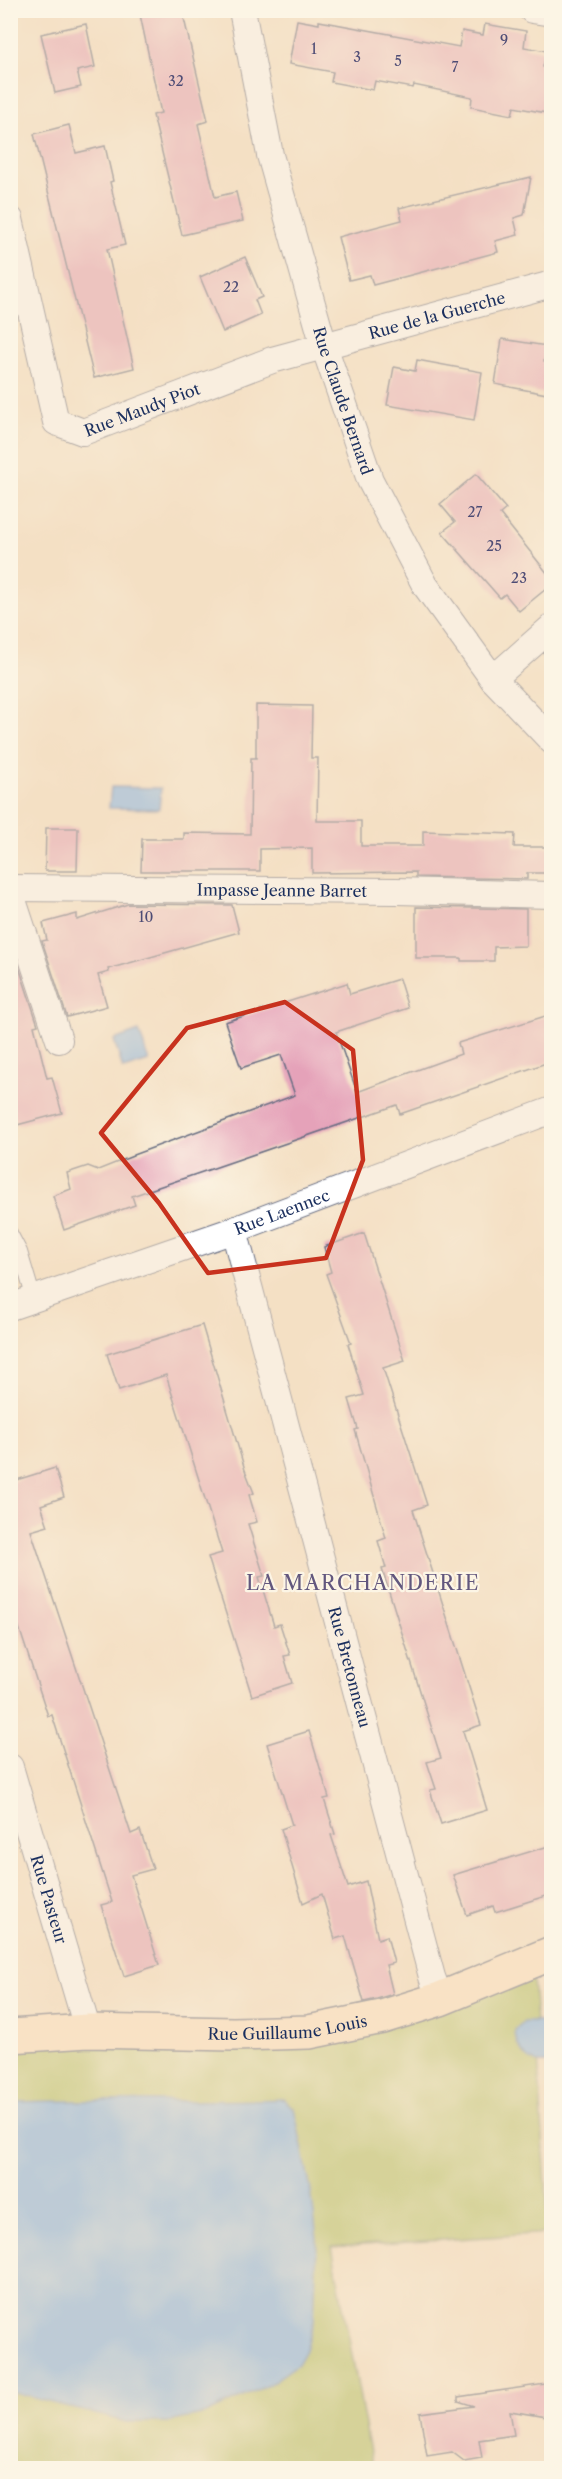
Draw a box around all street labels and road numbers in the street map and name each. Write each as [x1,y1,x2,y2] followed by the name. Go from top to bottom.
[366,287,507,343] street label: Rue de la Guerche
[309,324,377,477] street label: Rue Claude Bernard
[81,378,203,441] street label: Rue Maudy Piot
[197,879,367,901] street label: Impasse Jeanne Barret
[231,1185,332,1239] street label: Rue Laennec
[324,1604,375,1730] street label: Rue Bretonneau
[27,1853,72,1946] street label: Rue Pasteur
[207,2010,369,2044] street label: Rue Guillaume Louis

